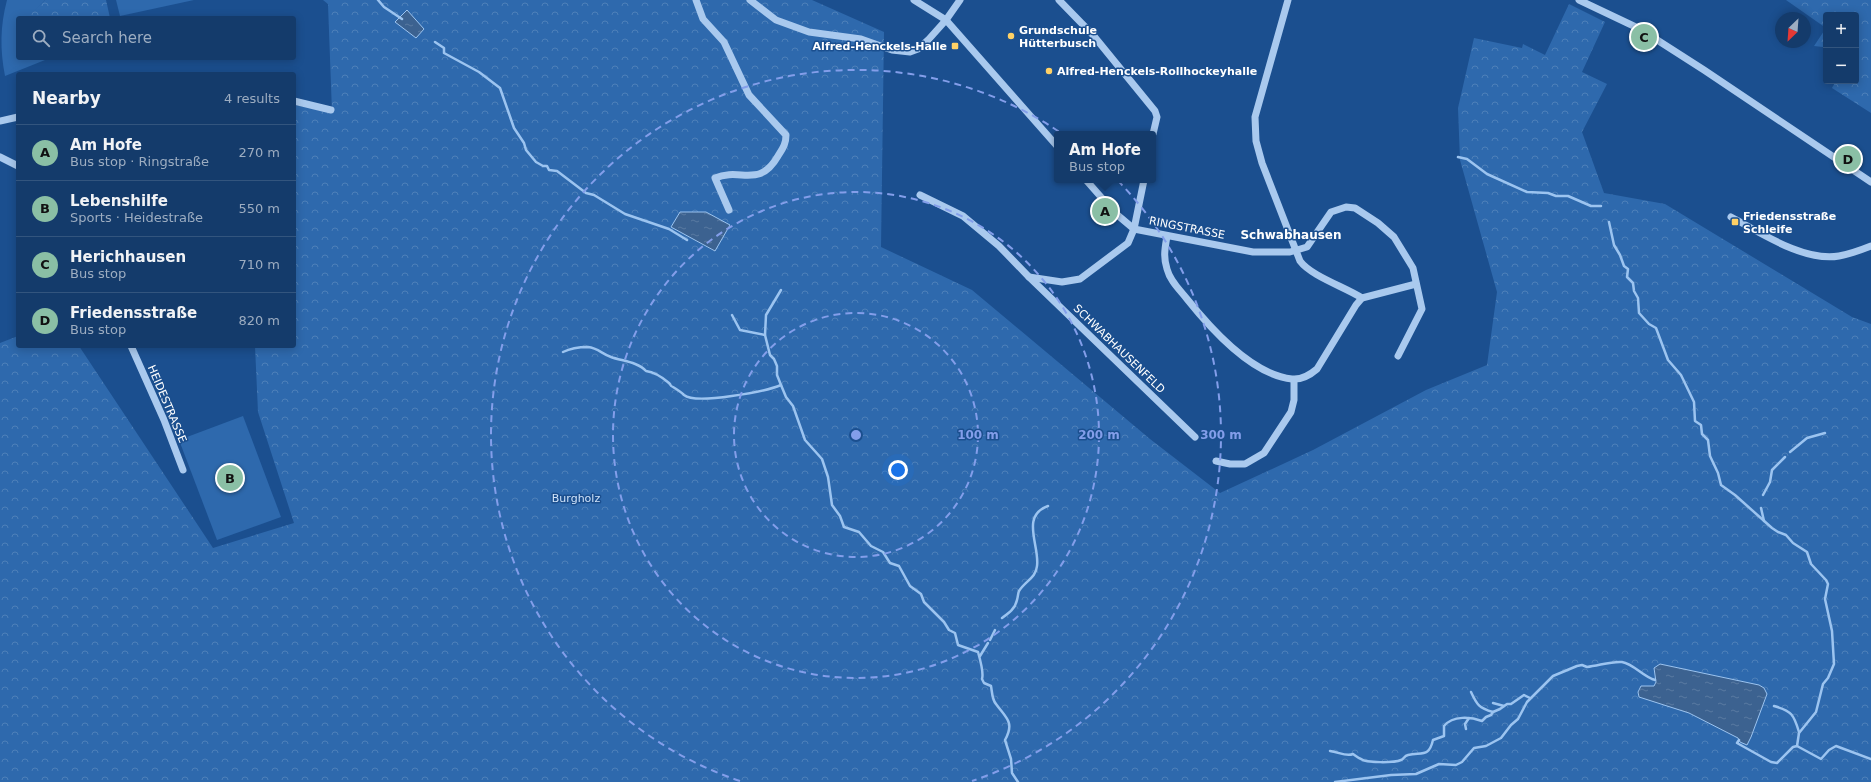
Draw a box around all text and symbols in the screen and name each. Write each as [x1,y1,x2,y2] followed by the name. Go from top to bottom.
[1775,12,1811,48] north arrow
[1823,12,1859,84] map controls
[1823,12,1859,48] button: +
[16,16,296,60] search box
[1631,22,1657,52] pin: C
[1019,24,1097,50] place label: Grundschule Hütterbusch
[30,27,52,49] icon: search
[62,29,152,47] text: Search here
[1006,31,1016,41] marker: Grundschule Hütterbusch
[813,40,947,53] place label: Alfred-Henckels-Halle
[950,41,960,51] marker: Alfred-Henckels-Halle
[1823,48,1859,84] button: −
[1057,65,1257,78] place label: Alfred-Henckels-Rollhockeyhalle
[1044,66,1054,76] marker: Alfred-Henckels-Rollhockeyhalle
[32,88,101,108] text: Nearby
[224,91,280,106] text: 4 results
[1054,131,1156,183] popup
[70,136,142,154] text: Am Hofe
[1069,141,1141,159] text: Am Hofe
[1835,144,1861,174] pin: D
[40,145,50,160] text: A
[238,145,280,160] text: 270 m
[70,154,209,169] text: Bus stop · Ringstraße
[1069,159,1125,174] text: Bus stop
[70,192,168,210] text: Lebenshilfe
[1092,196,1118,226] pin: A
[40,201,50,216] text: B
[238,201,280,216] text: 550 m
[70,210,203,225] text: Sports · Heidestraße
[1743,210,1836,236] place label: Friedensstraße Schleife
[1148,214,1226,242] street label: RINGSTRASSE
[1730,217,1740,227] marker: Friedensstraße Schleife
[1240,228,1342,242] district label: Schwabhausen
[70,248,186,266] text: Herichhausen
[40,257,50,272] text: C
[238,257,280,272] text: 710 m
[70,266,126,281] text: Bus stop
[1071,302,1167,396] street label: SCHWABHAUSENFELD
[70,304,197,322] text: Friedensstraße
[40,313,50,328] text: D
[238,313,280,328] text: 820 m
[70,322,126,337] text: Bus stop
[145,363,189,445] street label: HEIDESTRASSE
[849,428,863,442] centre of rings
[957,428,999,442] text: 100 m
[1078,428,1120,442] text: 200 m
[1200,428,1242,442] text: 300 m
[888,460,908,480] your location
[217,463,243,493] pin: B
[552,492,600,505] park label: Burgholz

